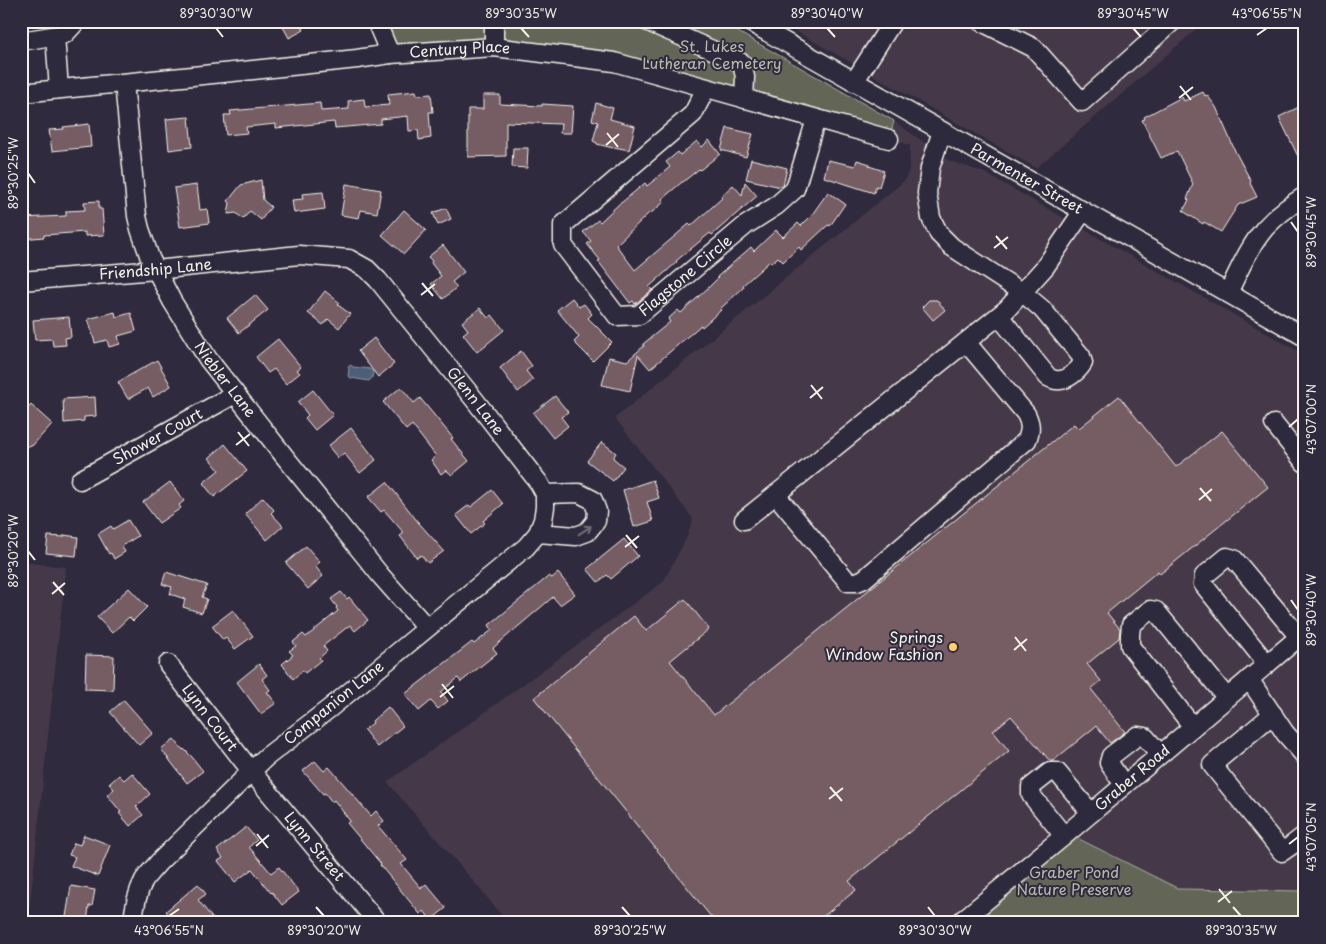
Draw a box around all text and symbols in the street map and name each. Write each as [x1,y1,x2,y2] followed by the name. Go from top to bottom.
[180,4,253,22] text: 89°30'30"W
[485,4,558,22] text: 89°30'35"W
[791,4,864,22] text: 89°30'40"W
[1097,4,1169,22] text: 89°30'45"W
[1232,4,1302,22] text: 43°06'55"N
[408,34,512,63] street label: Century Place
[642,34,782,74] park label: St. Lukes Lutheran Cemetery
[4,136,22,209] text: 89°30'25"W
[966,136,1088,219] street label: Parmenter Street
[1302,196,1320,268] text: 89°30'45"W
[633,228,736,321] street label: Flagstone Circle
[98,251,213,285] street label: Friendship Lane
[190,336,263,422] street label: Niebler Lane
[442,361,511,440] street label: Glenn Lane
[1302,384,1320,454] text: 43°07'00"N
[108,401,206,470] street label: Shower Court
[4,514,22,588] text: 89°30'20"W
[578,525,592,536] one-way arrow
[1302,573,1320,646] text: 89°30'40"W
[825,625,943,665] place label: Springs Window Fashion
[947,641,959,653] marker: Springs Window Fashion
[278,654,388,749] street label: Companion Lane
[177,678,245,756] street label: Lynn Court
[1089,738,1174,816] street label: Graber Road
[1302,802,1320,872] text: 43°07'05"N
[280,806,351,885] street label: Lynn Street
[1016,860,1132,900] park label: Graber Pond Nature Preserve
[134,921,204,939] text: 43°06'55"N
[287,921,361,939] text: 89°30'20"W
[594,921,667,939] text: 89°30'25"W
[899,921,972,939] text: 89°30'30"W
[1205,921,1278,939] text: 89°30'35"W

